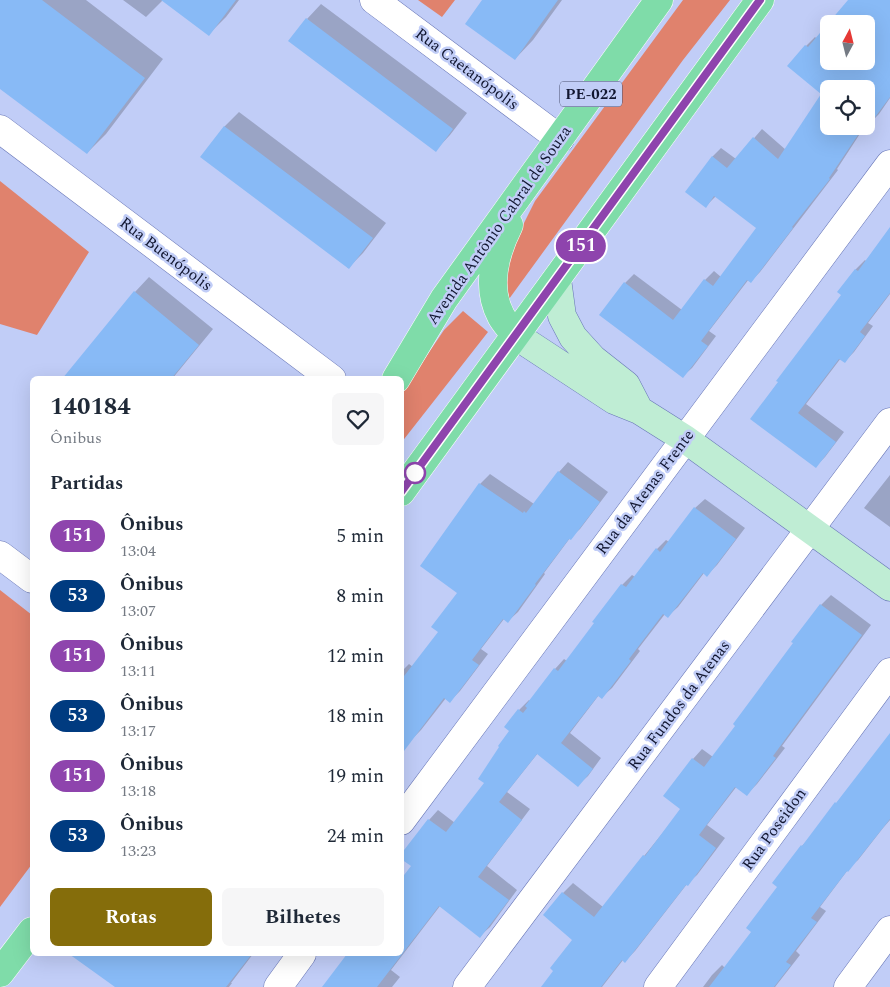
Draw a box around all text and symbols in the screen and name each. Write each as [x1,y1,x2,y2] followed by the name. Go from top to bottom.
[820,15,875,70] north arrow
[820,15,875,135] map controls
[410,22,524,116] street label: Rua Caetanópolis
[820,80,875,135] button: locate
[560,82,622,106] road number: PE-022
[421,120,577,329] street label: Avenida Antônio Cabral de Souza
[114,211,218,297] street label: Rua Buenópolis
[552,230,610,262] line badge: 151
[566,232,596,259] text: 151
[50,389,131,425] text: 140184
[332,393,384,445] button: heart
[590,424,700,560] street label: Rua da Atenas Frente
[50,426,102,450] text: Ônibus
[404,462,426,484] unlabelled marker
[50,469,123,498] text: Partidas
[120,510,184,539] text: Ônibus
[62,522,93,549] text: 151
[336,522,384,551] text: 5 min
[120,539,156,563] text: 13:04
[120,570,184,599] text: Ônibus
[67,582,88,609] text: 53
[336,582,384,611] text: 8 min
[120,599,156,623] text: 13:07
[120,630,184,659] text: Ônibus
[622,635,736,775] street label: Rua Fundos da Atenas
[62,642,93,669] text: 151
[327,642,384,671] text: 12 min
[120,659,156,683] text: 13:11
[120,690,184,719] text: Ônibus
[67,702,88,729] text: 53
[327,702,384,731] text: 18 min
[120,719,156,743] text: 13:17
[120,750,184,779] text: Ônibus
[62,762,93,789] text: 151
[327,762,384,791] text: 19 min
[120,779,156,803] text: 13:18
[736,783,812,875] street label: Rua Poseidon
[120,810,184,839] text: Ônibus
[67,822,88,849] text: 53
[327,822,384,851] text: 24 min
[120,839,156,863] text: 13:23
[50,888,212,946] button: Rotas
[222,888,384,946] button: Bilhetes

